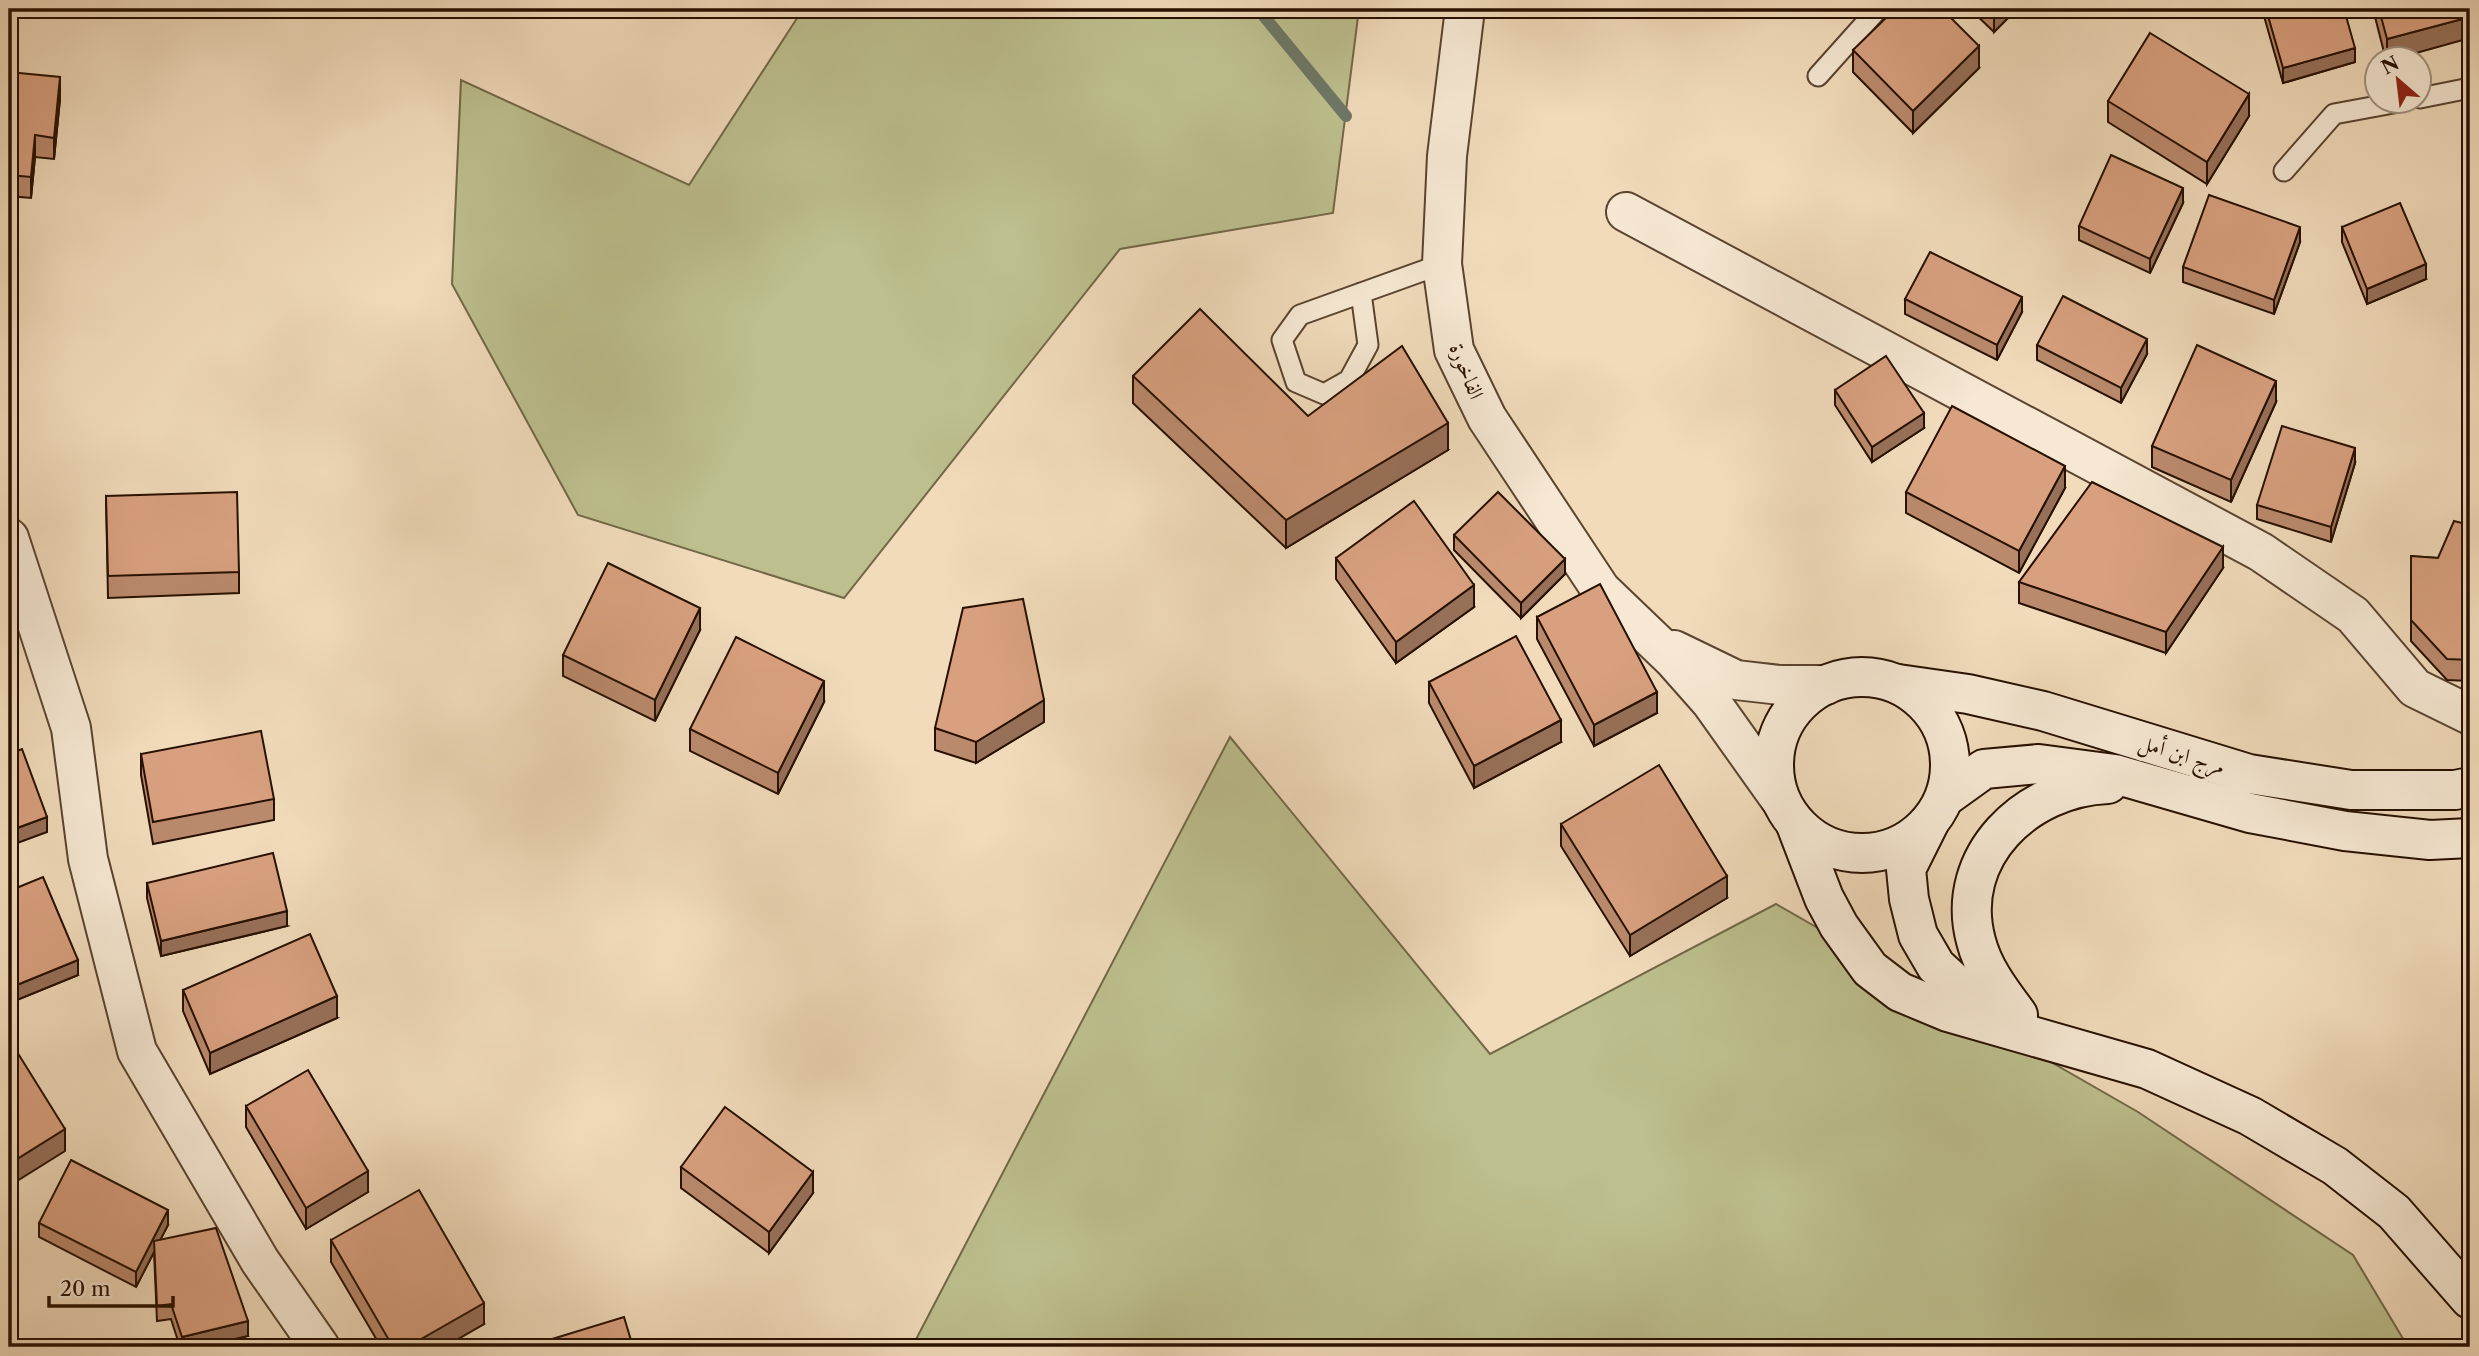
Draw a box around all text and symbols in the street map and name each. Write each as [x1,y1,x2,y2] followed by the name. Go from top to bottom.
[2364,46,2434,116] north arrow
[2378,51,2403,79] text: N
[1444,339,1489,403] street label: الفاخورة
[2134,727,2229,786] street label: مرج ابن أمل
[49,1265,173,1309] scale bar
[60,1276,111,1301] text: 20 m

